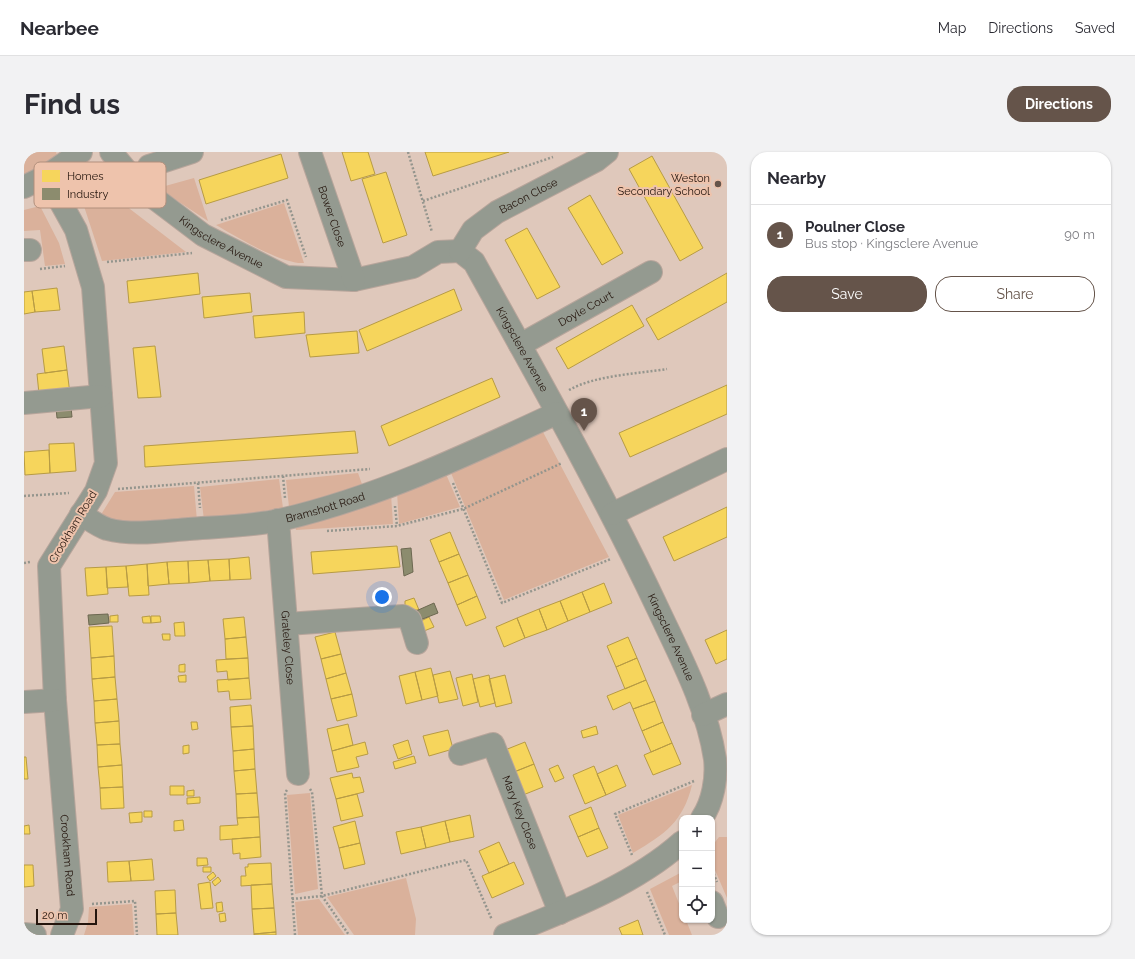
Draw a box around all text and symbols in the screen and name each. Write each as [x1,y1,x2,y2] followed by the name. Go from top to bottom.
[20,17,99,39] text: Nearbee
[938,20,966,36] text: Map
[988,20,1053,36] text: Directions
[1075,20,1115,36] text: Saved
[1007,86,1111,122] button: Directions
[24,88,120,121] text: Find us
[34,162,166,208] legend
[767,168,826,188] text: Nearby
[67,170,103,183] text: Homes
[618,172,710,198] place label: Weston Secondary School
[497,175,560,216] street label: Bacon Close
[713,179,723,189] marker: Weston Secondary School
[316,184,349,249] street label: Bower Close
[67,188,108,201] text: Industry
[177,213,266,271] street label: Kingsclere Avenue
[805,218,905,236] text: Poulner Close
[777,227,783,242] text: 1
[1064,227,1095,242] text: 90 m
[805,236,978,251] text: Bus stop · Kingsclere Avenue
[767,276,927,312] button: Save
[935,276,1095,312] button: Share
[556,288,615,329] street label: Doyle Court
[494,305,551,394] street label: Kingsclere Avenue
[571,398,597,431] pin: 1
[46,488,100,565] street label: Crookham Road
[284,489,367,525] street label: Bramshott Road
[372,587,392,607] your location
[645,591,697,683] street label: Kingsclere Avenue
[279,610,297,686] street label: Grateley Close
[500,774,541,852] street label: Mary Key Close
[58,814,77,897] street label: Crookham Road
[679,815,715,923] map controls
[679,815,715,851] button: +
[679,851,715,887] button: −
[679,887,715,923] button: locate
[36,907,97,926] scale bar
[42,909,67,922] text: 20 m

